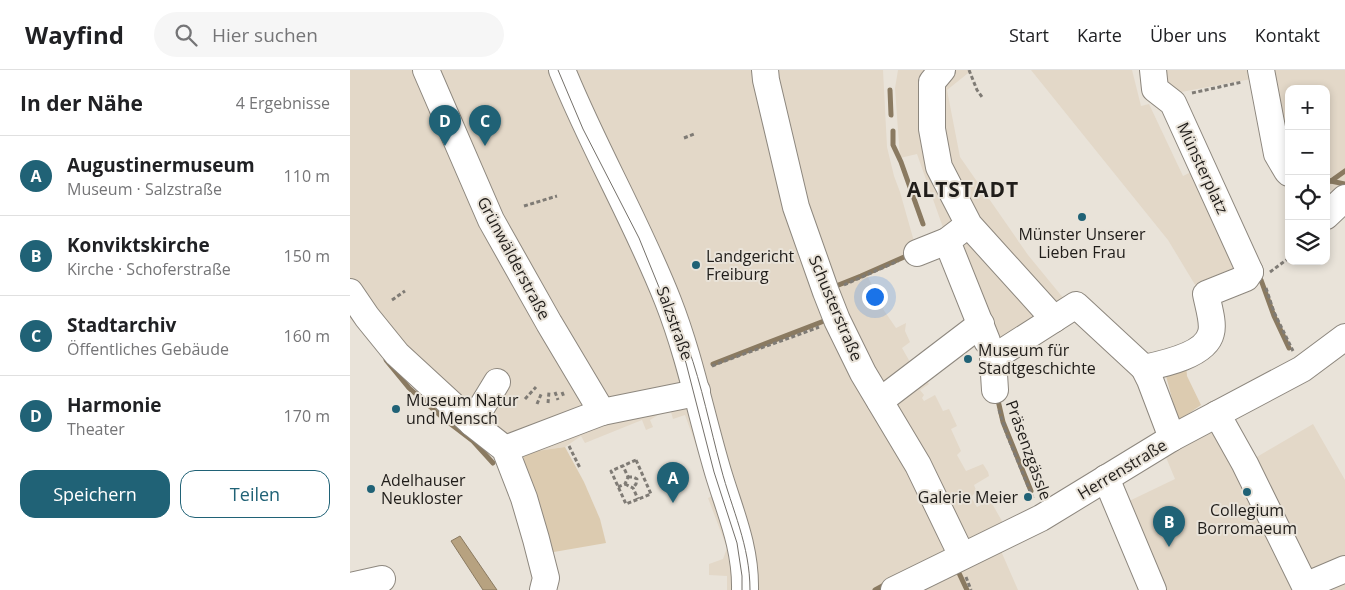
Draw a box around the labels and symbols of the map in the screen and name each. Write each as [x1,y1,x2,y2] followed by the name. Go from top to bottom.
[429,105,461,146] pin: D
[469,105,501,146] pin: C
[1172,119,1234,217] street label: Münsterplatz
[907,175,1019,203] district label: ALTSTADT
[472,193,556,323] street label: Grünwälderstraße
[1076,211,1088,223] marker: Münster Unserer Lieben Frau
[1018,223,1146,263] place label: Münster Unserer Lieben Frau
[706,245,795,285] place label: Landgericht Freiburg
[804,252,868,364] street label: Schusterstraße
[690,259,702,271] marker: Landgericht Freiburg
[652,283,698,363] street label: Salzstraße
[862,284,888,310] your location
[978,339,1096,379] place label: Museum für Stadtgeschichte
[962,353,974,365] marker: Museum für Stadtgeschichte
[406,389,519,429] place label: Museum Natur und Mensch
[1001,397,1057,503] street label: Präsenzgässle
[390,403,402,415] marker: Museum Natur und Mensch
[1073,434,1171,504] street label: Herrenstraße
[657,462,689,503] pin: A
[381,469,466,509] place label: Adelhauser Neukloster
[365,483,377,495] marker: Adelhauser Neukloster
[918,486,1018,508] place label: Galerie Meier
[1241,486,1253,498] marker: Collegium Borromaeum
[1022,491,1034,503] marker: Galerie Meier
[1197,499,1297,539] place label: Collegium Borromaeum
[1153,506,1185,547] pin: B

